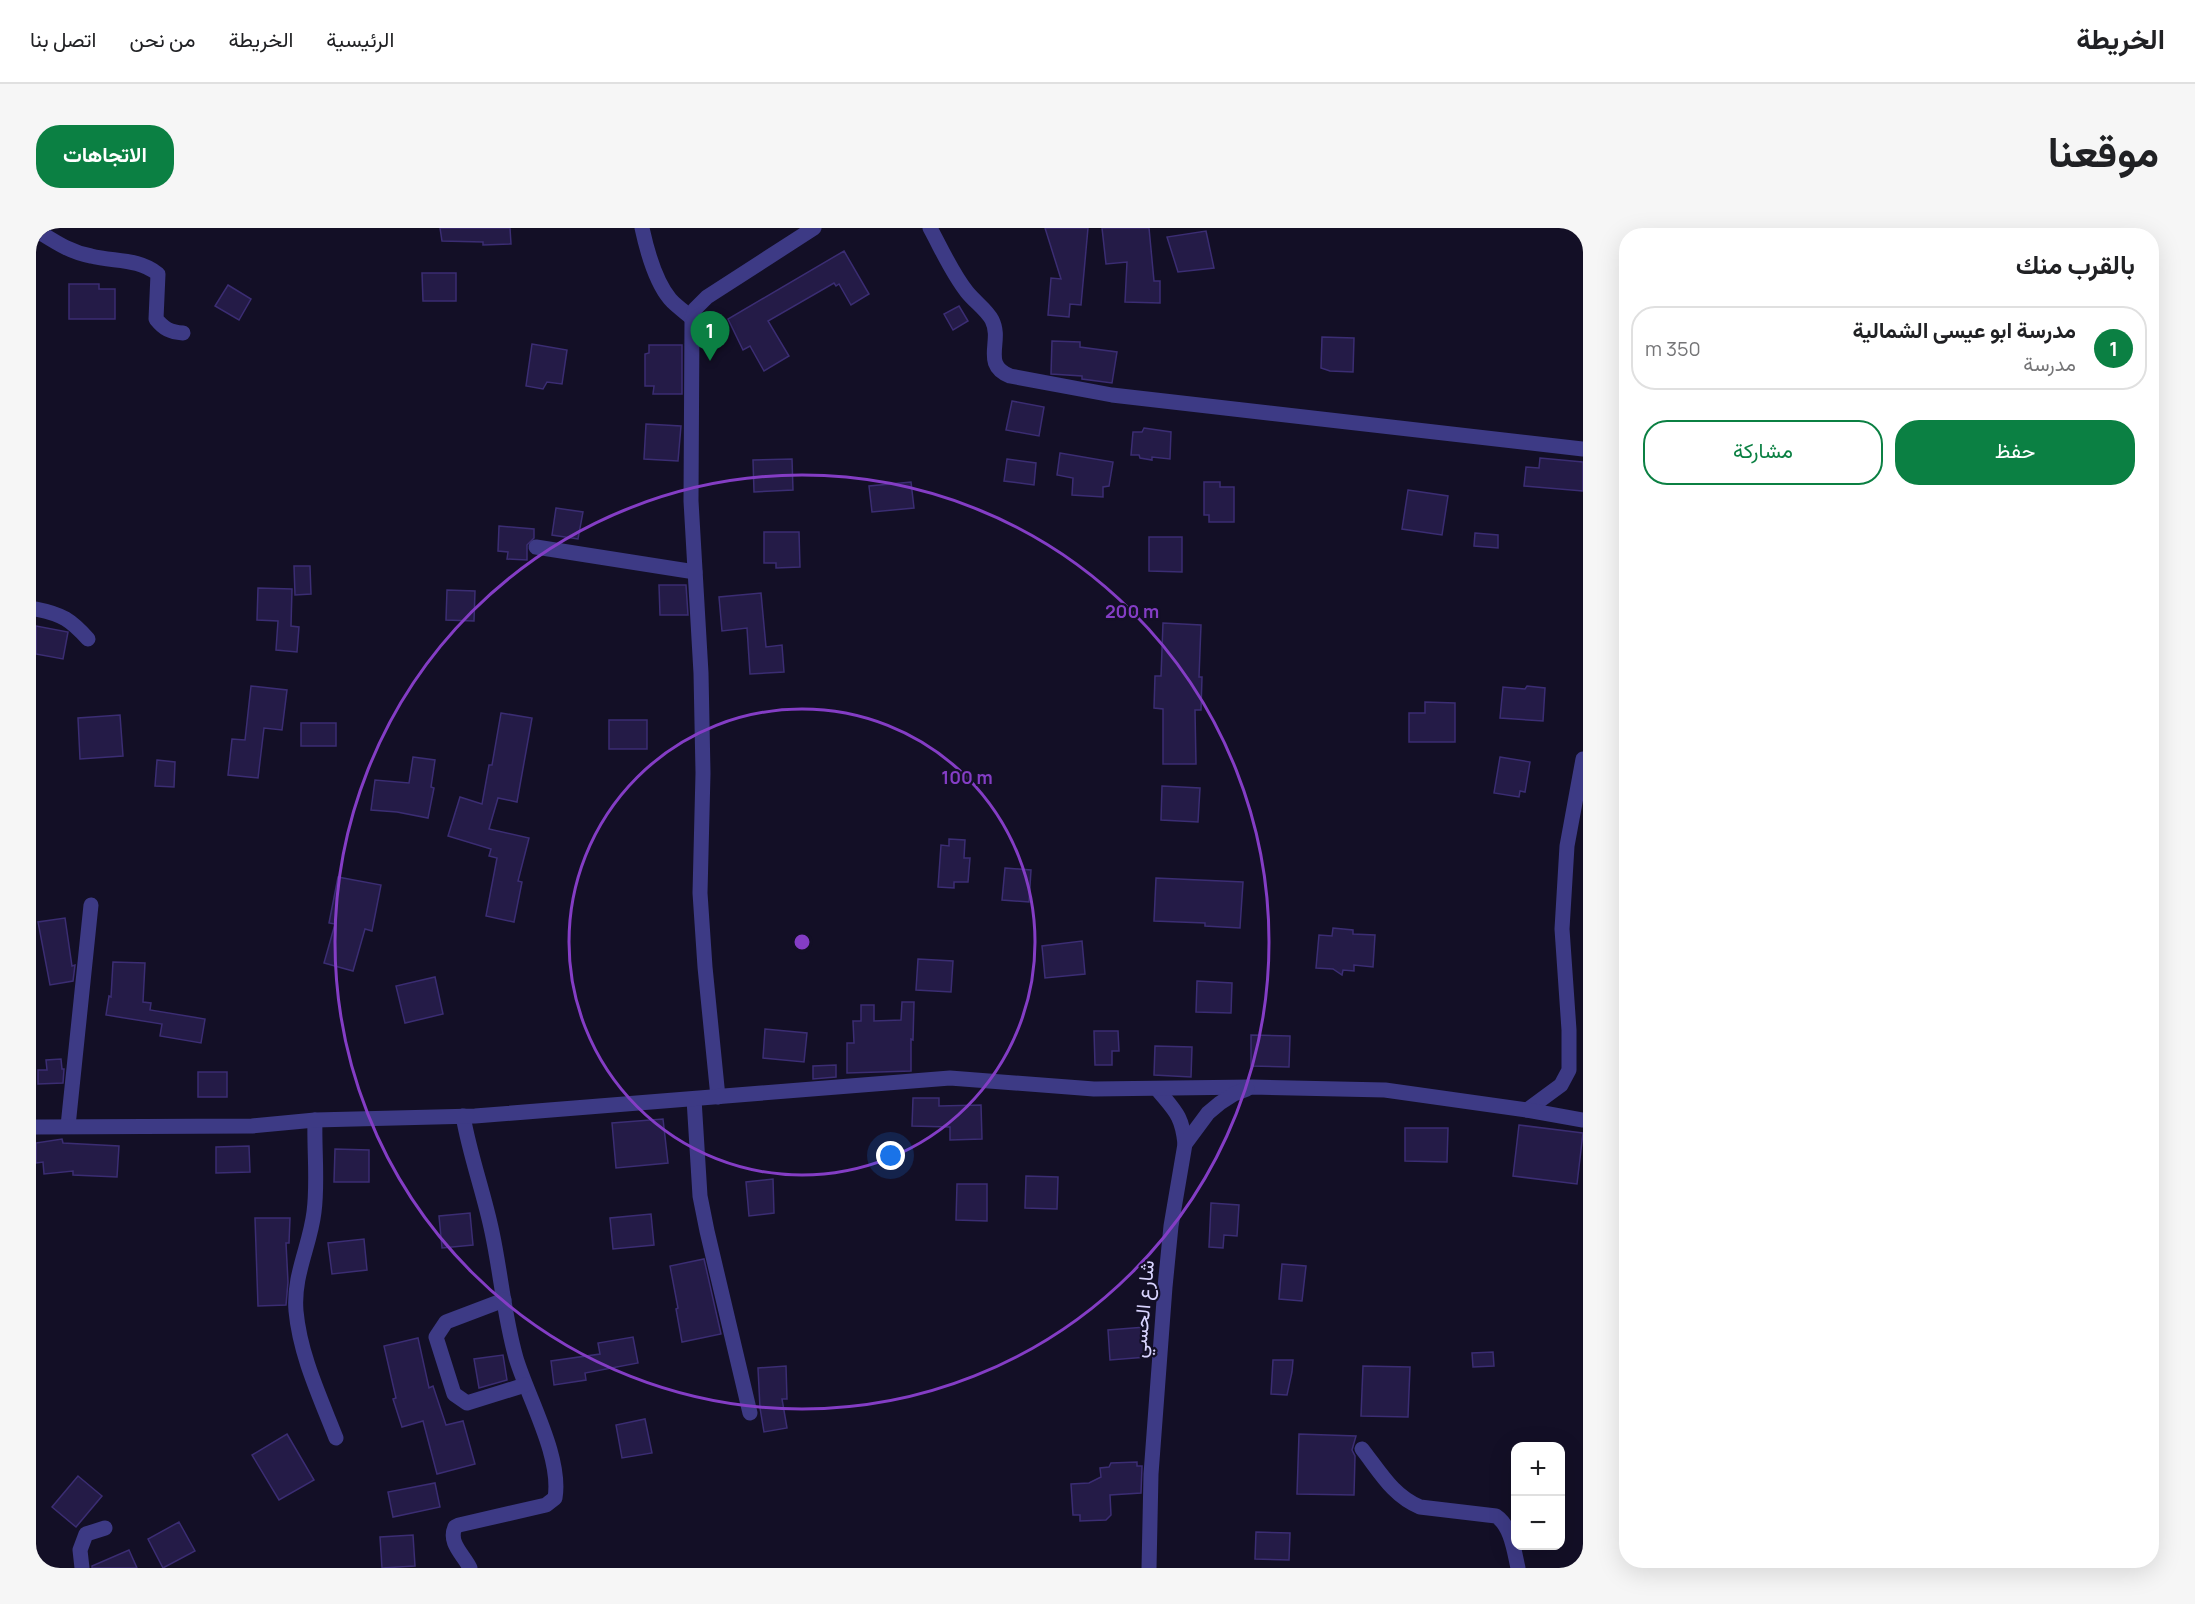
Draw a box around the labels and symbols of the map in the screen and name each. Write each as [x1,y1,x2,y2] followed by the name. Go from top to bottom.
[690,312,730,361] pin: 1
[1105,599,1159,623] text: 200 m
[941,765,993,789] text: 100 m
[792,932,812,952] centre of rings
[876,1141,905,1170] your location
[1125,1259,1164,1359] street label: شارع الحسي

